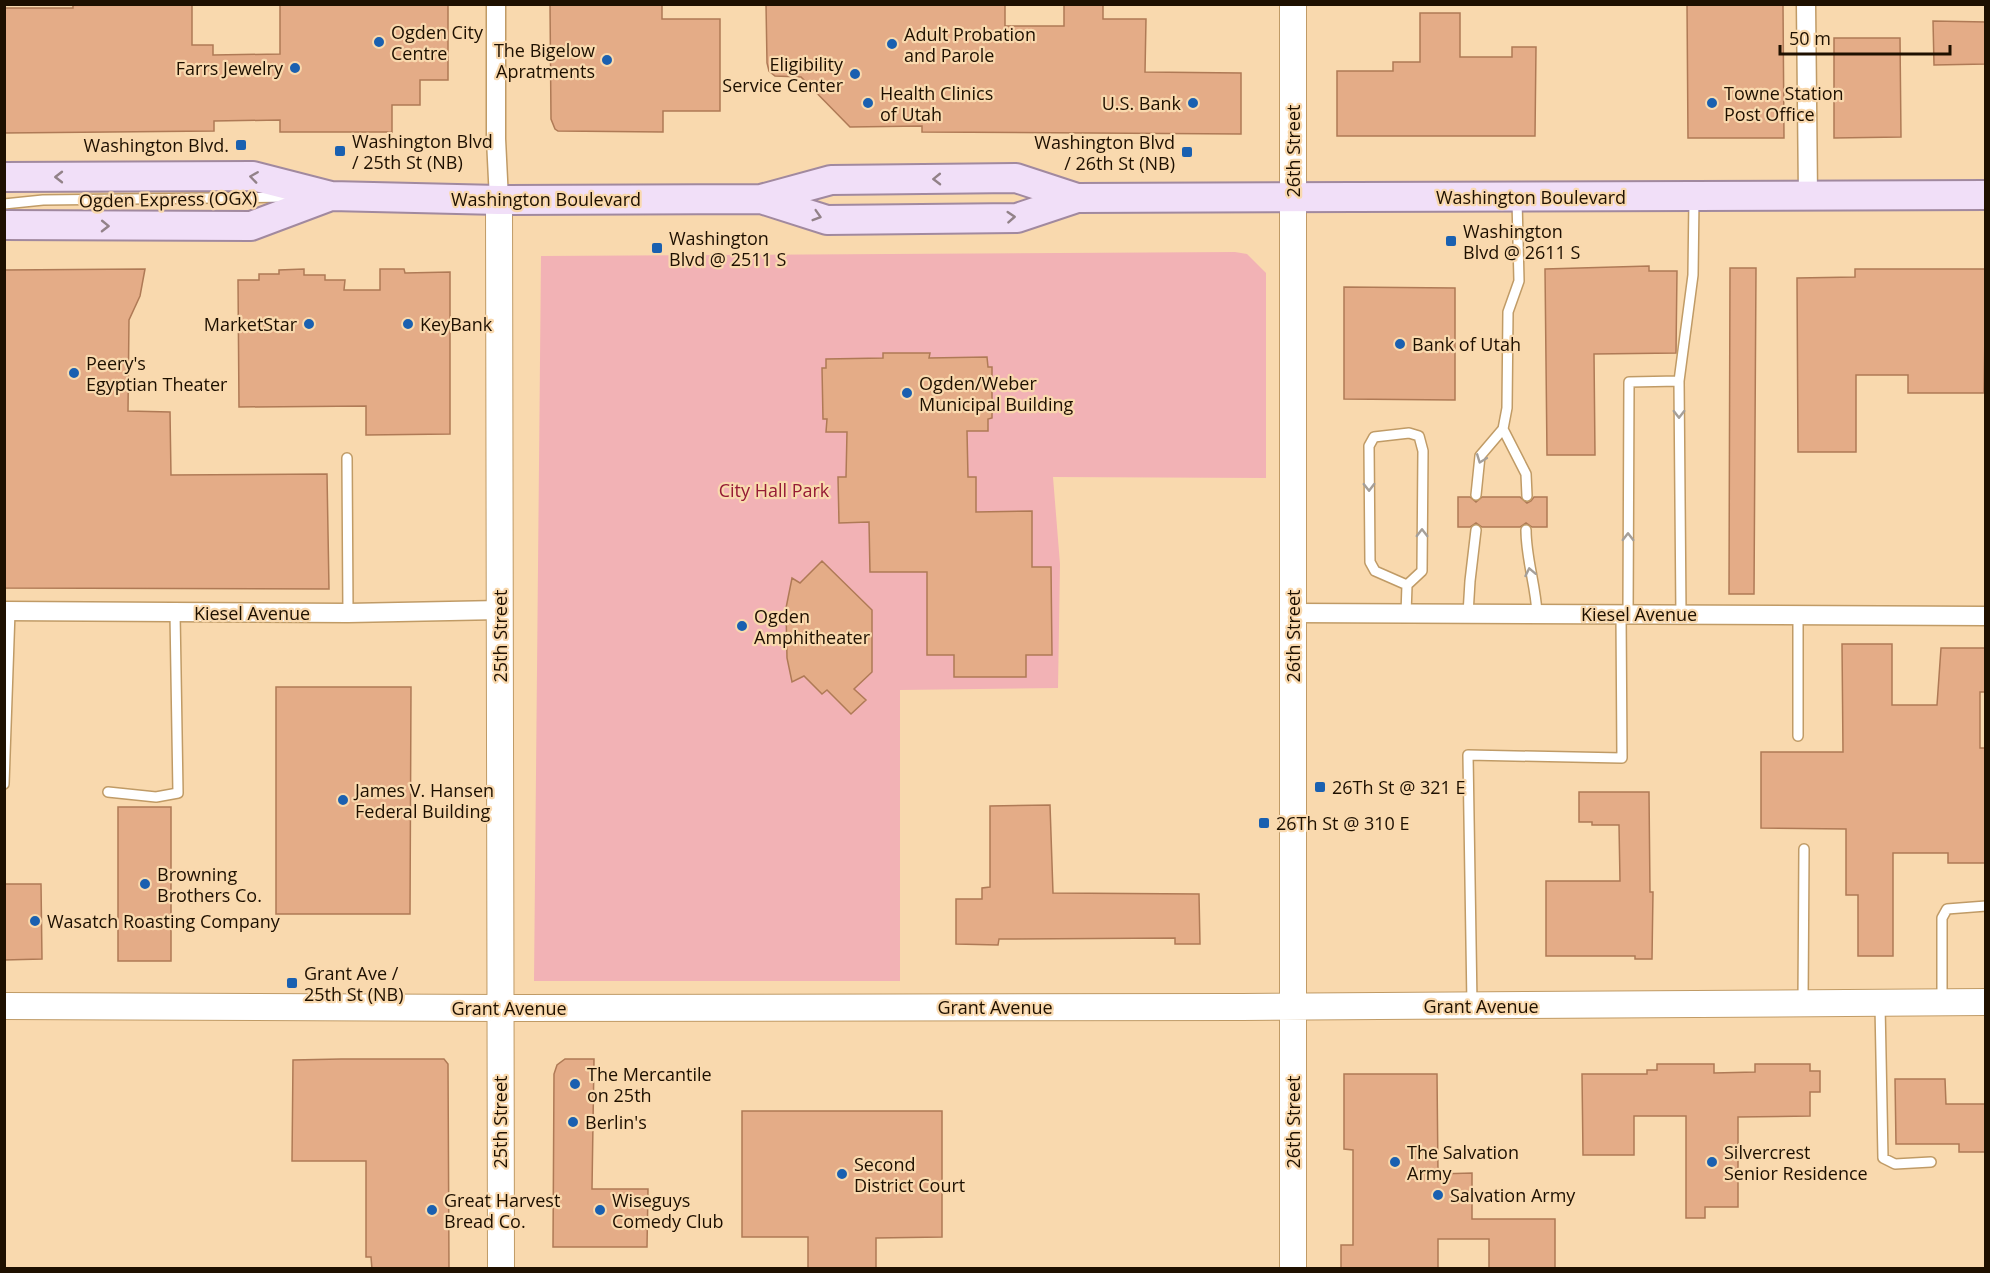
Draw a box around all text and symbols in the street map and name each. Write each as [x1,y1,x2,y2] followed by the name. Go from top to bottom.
[1780,18,1950,56] scale bar
[391,20,484,65] place label: Ogden City Centre
[904,22,1036,67] place label: Adult Probation and Parole
[1789,26,1831,50] text: 50 m
[372,35,386,49] marker: Ogden City Centre
[885,37,899,51] marker: Adult Probation and Parole
[494,38,595,83] place label: The Bigelow Apratments
[722,52,844,97] place label: Eligibility Service Center
[600,53,614,67] marker: The Bigelow Apratments
[176,56,284,80] place label: Farrs Jewelry
[288,61,302,75] marker: Farrs Jewelry
[848,67,862,81] marker: Eligibility Service Center
[880,81,993,126] place label: Health Clinics of Utah
[1724,81,1844,126] place label: Towne Station Post Office
[1102,91,1182,115] place label: U.S. Bank
[861,96,875,110] marker: Health Clinics of Utah
[1186,96,1200,110] marker: U.S. Bank
[1705,96,1719,110] marker: Towne Station Post Office
[1281,105,1305,198] street label: 26th Street
[352,129,493,174] place label: Washington Blvd / 25th St (NB)
[1034,130,1175,175] place label: Washington Blvd / 26th St (NB)
[84,133,229,157] place label: Washington Blvd.
[234,138,248,152] marker: Washington Blvd.
[333,144,347,158] marker: Washington Blvd / 25th St (NB)
[1180,145,1194,159] marker: Washington Blvd / 26th St (NB)
[55,171,64,183] one-way arrow
[250,172,259,184] one-way arrow
[933,173,942,186] one-way arrow
[79,185,257,213] street label: Ogden Express (OGX)
[1436,185,1626,209] street label: Washington Boulevard
[451,187,641,211] street label: Washington Boulevard
[811,209,822,221] one-way arrow
[1007,211,1016,224] one-way arrow
[1463,219,1581,264] place label: Washington Blvd @ 2611 S
[100,220,109,233] one-way arrow
[669,226,787,271] place label: Washington Blvd @ 2511 S
[1444,234,1458,248] marker: Washington Blvd @ 2611 S
[650,241,664,255] marker: Washington Blvd @ 2511 S
[204,312,298,336] place label: MarketStar
[420,312,493,336] place label: KeyBank
[302,317,316,331] marker: MarketStar
[401,317,415,331] marker: KeyBank
[1412,332,1521,356] place label: Bank of Utah
[1393,337,1407,351] marker: Bank of Utah
[86,351,228,396] place label: Peery's Egyptian Theater
[67,366,81,380] marker: Peery's Egyptian Theater
[919,371,1074,416] place label: Ogden/Weber Municipal Building
[900,386,914,400] marker: Ogden/Weber Municipal Building
[1673,410,1685,419] one-way arrow
[1476,453,1489,463] one-way arrow
[719,478,830,502] park label: City Hall Park
[1363,483,1375,492] one-way arrow
[1416,529,1428,538] one-way arrow
[1622,532,1634,541] one-way arrow
[1525,568,1538,578] one-way arrow
[488,590,512,683] street label: 25th Street
[1281,590,1305,683] street label: 26th Street
[194,601,310,625] street label: Kiesel Avenue
[1581,602,1697,626] street label: Kiesel Avenue
[754,604,871,649] place label: Ogden Amphitheater
[735,619,749,633] marker: Ogden Amphitheater
[1332,775,1466,799] place label: 26Th St @ 321 E
[353,778,494,823] place label: James V. Hansen Federal Building
[1313,780,1327,794] marker: 26Th St @ 321 E
[336,793,350,807] marker: James V. Hansen Federal Building
[1276,811,1410,835] place label: 26Th St @ 310 E
[1257,816,1271,830] marker: 26Th St @ 310 E
[157,862,262,907] place label: Browning Brothers Co.
[138,877,152,891] marker: Browning Brothers Co.
[47,909,281,933] place label: Wasatch Roasting Company
[28,914,42,928] marker: Wasatch Roasting Company
[304,961,403,1006] place label: Grant Ave / 25th St (NB)
[285,976,299,990] marker: Grant Ave / 25th St (NB)
[1423,994,1539,1018] street label: Grant Avenue
[937,995,1053,1019] street label: Grant Avenue
[451,996,567,1020] street label: Grant Avenue
[587,1062,712,1107] place label: The Mercantile on 25th
[488,1076,512,1169] street label: 25th Street
[1281,1076,1305,1169] street label: 26th Street
[568,1077,582,1091] marker: The Mercantile on 25th
[585,1110,647,1134] place label: Berlin's
[566,1115,580,1129] marker: Berlin's
[1407,1140,1519,1185] place label: The Salvation Army
[1724,1140,1868,1185] place label: Silvercrest Senior Residence
[854,1152,965,1197] place label: Second District Court
[1388,1155,1402,1169] marker: The Salvation Army
[1705,1155,1719,1169] marker: Silvercrest Senior Residence
[835,1167,849,1181] marker: Second District Court
[1450,1183,1576,1207] place label: Salvation Army
[444,1188,560,1233] place label: Great Harvest Bread Co.
[612,1188,724,1233] place label: Wiseguys Comedy Club
[1431,1188,1445,1202] marker: Salvation Army
[425,1203,439,1217] marker: Great Harvest Bread Co.
[593,1203,607,1217] marker: Wiseguys Comedy Club

